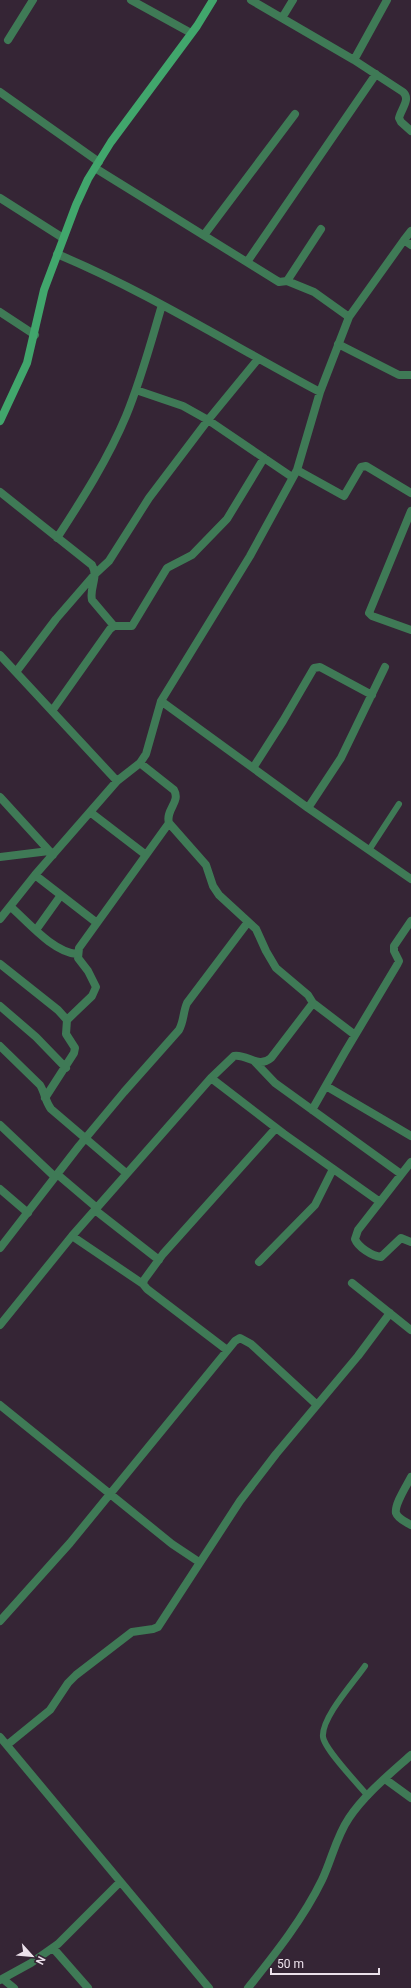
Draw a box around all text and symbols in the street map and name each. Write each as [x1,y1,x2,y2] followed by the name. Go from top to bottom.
[12,1936,52,1976] north arrow
[271,1950,379,1976] scale bar
[33,1954,48,1967] text: N
[277,1957,304,1971] text: 50 m

